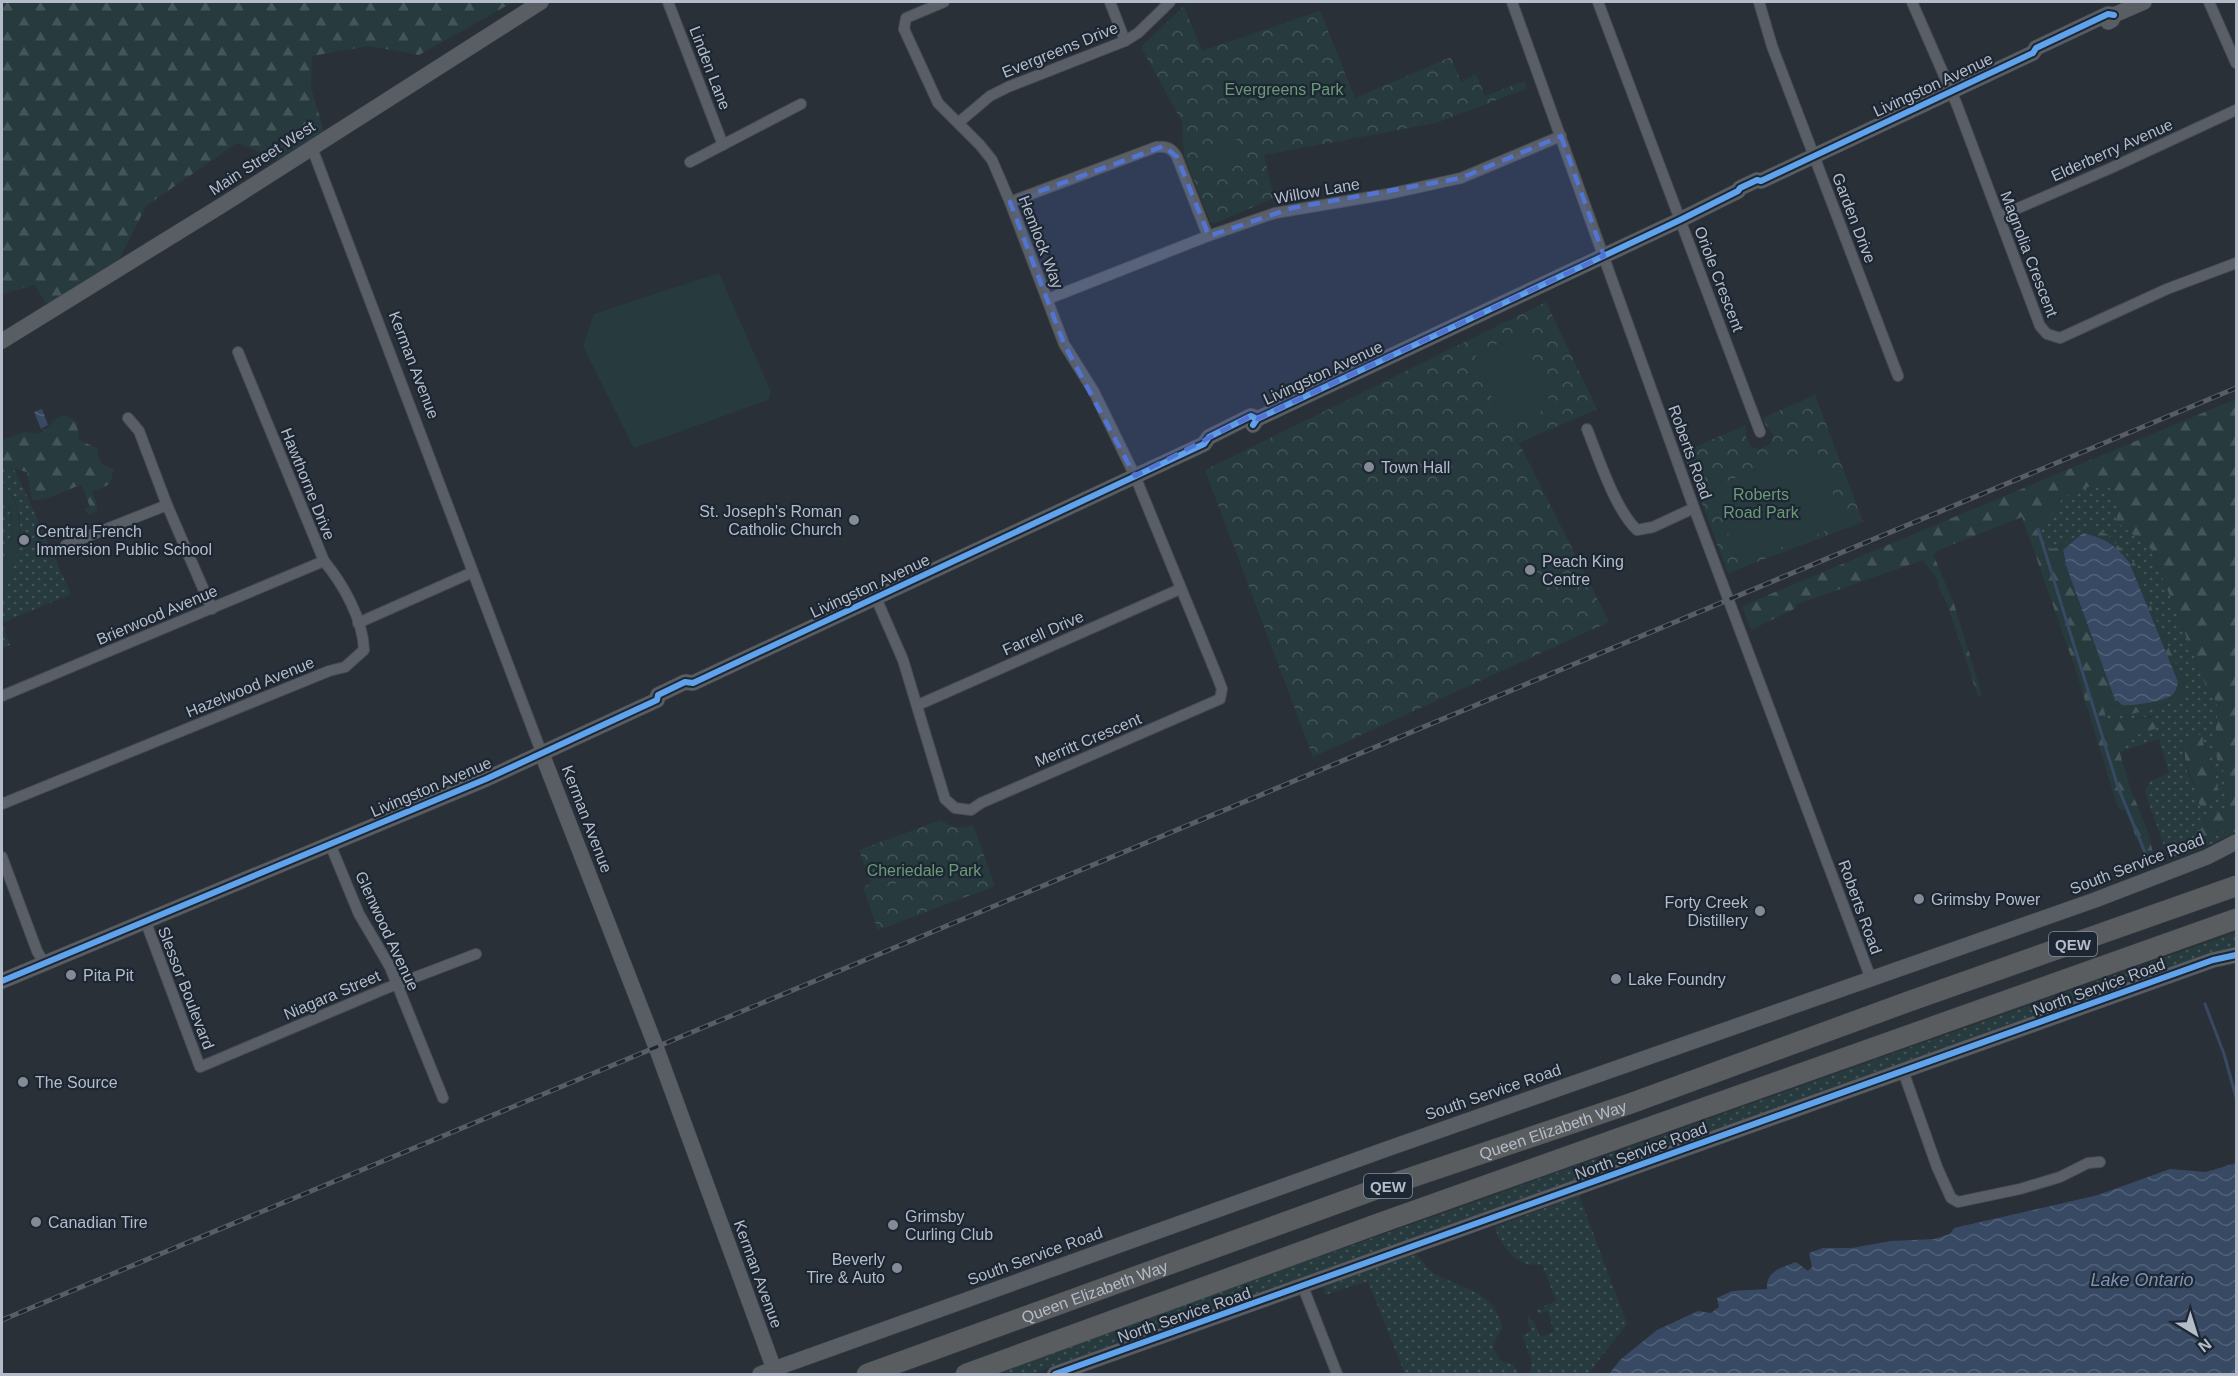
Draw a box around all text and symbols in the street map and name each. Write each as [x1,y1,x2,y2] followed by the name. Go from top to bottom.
[1000,19,1121,81] street label: Evergreens Drive
[686,24,734,112] street label: Linden Lane
[1871,50,1995,120] street label: Livingston Avenue
[1224,81,1345,98] park label: Evergreens Park
[2049,115,2176,184] street label: Elderberry Avenue
[206,117,318,198] street label: Main Street West
[1829,171,1879,266] street label: Garden Drive
[1273,175,1361,207] street label: Willow Lane
[1997,189,2061,320] street label: Magnolia Crescent
[1015,193,1067,291] street label: Hemlock Way
[1691,224,1747,334] street label: Oriole Crescent
[386,309,442,421] street label: Kerman Avenue
[1261,338,1385,408] street label: Livingston Avenue
[1665,403,1715,501] street label: Roberts Road
[278,426,338,543] street label: Hawthorne Drive
[1381,459,1450,476] place label: Town Hall
[1362,460,1376,474] marker: Town Hall
[1723,486,1800,521] park label: Roberts Road Park
[699,503,842,538] place label: St. Joseph's Roman Catholic Church
[847,513,861,527] marker: St. Joseph's Roman Catholic Church
[36,523,212,558] place label: Central French Immersion Public School
[17,533,31,547] marker: Central French Immersion Public School
[808,551,932,621] street label: Livingston Avenue
[1542,553,1624,588] place label: Peach King Centre
[1523,563,1537,577] marker: Peach King Centre
[94,582,220,648] street label: Brierwood Avenue
[1000,607,1086,658] street label: Farrell Drive
[183,653,317,720] street label: Hazelwood Avenue
[1032,710,1144,770] street label: Merritt Crescent
[368,754,494,820] street label: Livingston Avenue
[559,763,615,875] street label: Kerman Avenue
[2068,831,2206,897] street label: South Service Road
[1835,858,1885,956] street label: Roberts Road
[867,862,982,879] park label: Cheriedale Park
[352,869,422,993] street label: Glenwood Avenue
[1931,891,2041,908] place label: Grimsby Power
[1912,892,1926,906] marker: Grimsby Power
[1664,894,1749,929] place label: Forty Creek Distillery
[1753,904,1767,918] marker: Forty Creek Distillery
[155,924,217,1052] street label: Slessor Boulevard
[2049,932,2097,956] road number: QEW
[2030,955,2168,1019] street label: North Service Road
[83,967,134,984] place label: Pita Pit
[281,967,383,1023] street label: Niagara Street
[64,968,78,982] marker: Pita Pit
[1628,971,1726,988] place label: Lake Foundry
[1609,972,1623,986] marker: Lake Foundry
[1423,1061,1563,1123] street label: South Service Road
[35,1074,118,1091] place label: The Source
[16,1075,30,1089] marker: The Source
[1477,1097,1629,1162] street label: Queen Elizabeth Way
[1572,1119,1710,1183] street label: North Service Road
[1364,1174,1412,1198] road number: QEW
[905,1208,993,1243] place label: Grimsby Curling Club
[48,1214,148,1231] place label: Canadian Tire
[29,1215,43,1229] marker: Canadian Tire
[731,1218,785,1330] street label: Kerman Avenue
[886,1218,900,1232] marker: Grimsby Curling Club
[965,1224,1105,1288] street label: South Service Road
[806,1251,885,1286] place label: Beverly Tire & Auto
[1019,1257,1170,1326] street label: Queen Elizabeth Way
[890,1261,904,1275] marker: Beverly Tire & Auto
[2090,1270,2194,1290] water label: Lake Ontario
[1115,1284,1253,1346] street label: North Service Road
[2166,1304,2226,1364] north arrow
[2195,1335,2215,1356] text: N

